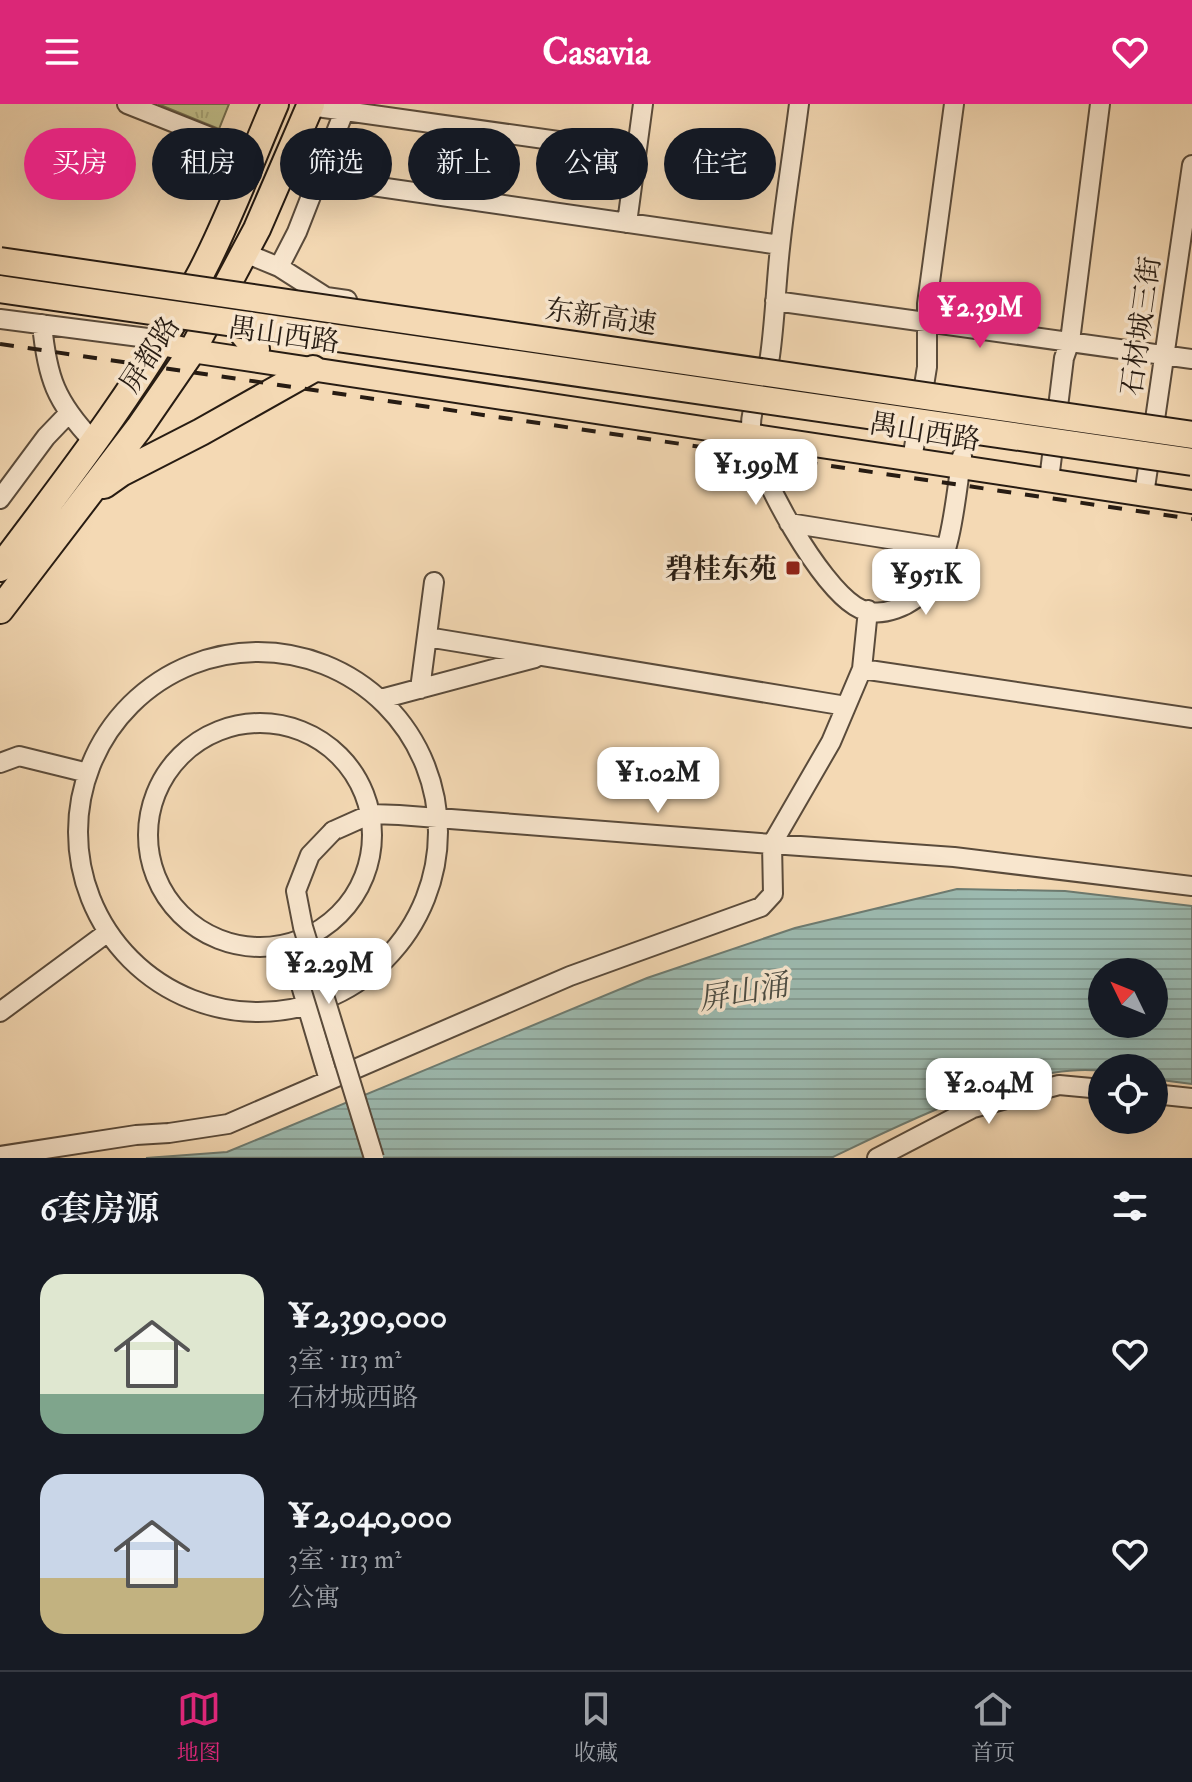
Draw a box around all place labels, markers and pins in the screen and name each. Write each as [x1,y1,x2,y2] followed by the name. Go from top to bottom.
[915,282,1045,350] pin: ¥2.39M
[691,439,821,507] pin: ¥1.99M
[870,549,982,617] pin: ¥951K
[665,552,777,587] place label: 碧桂东苑
[784,559,802,577] marker: 碧桂东苑
[593,747,723,815] pin: ¥1.02M
[264,938,394,1006] pin: ¥2.29M
[924,1058,1054,1126] pin: ¥2.04M

